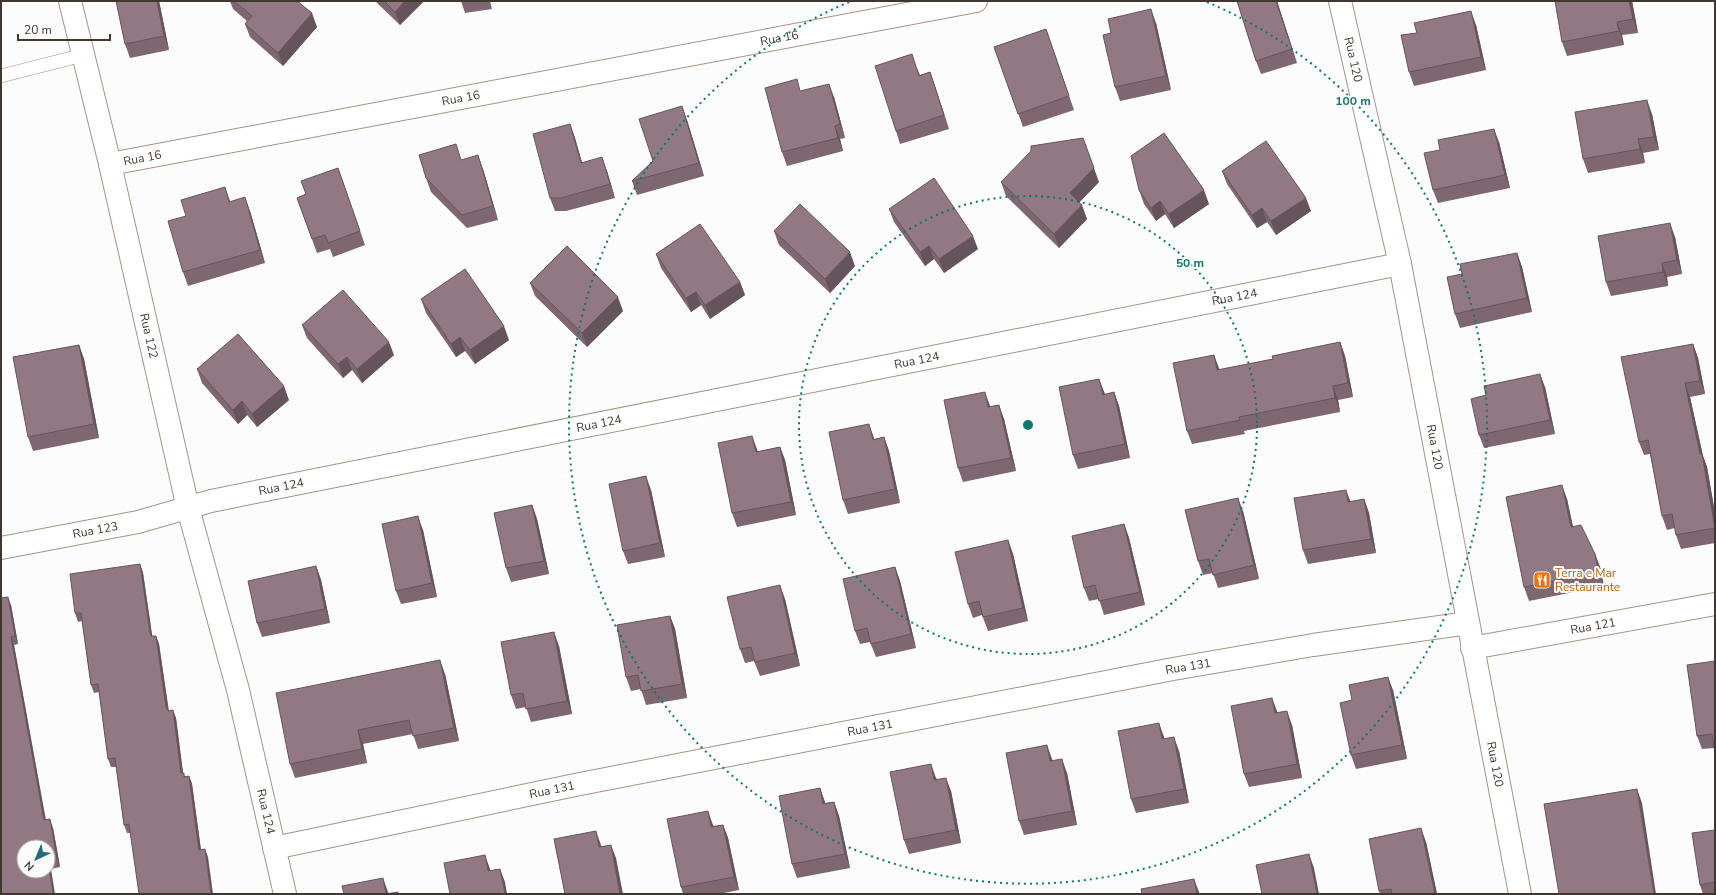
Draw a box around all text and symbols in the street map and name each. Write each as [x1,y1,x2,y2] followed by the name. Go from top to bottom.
[18,16,110,42] scale bar
[24,22,52,38] text: 20 m
[759,27,800,49] street label: Rua 16
[1340,35,1366,84] street label: Rua 120
[440,87,481,109] street label: Rua 16
[1335,93,1371,109] text: 100 m
[122,146,163,169] street label: Rua 16
[1176,255,1204,271] text: 50 m
[1210,285,1258,309] street label: Rua 124
[136,312,162,360] street label: Rua 122
[893,348,941,373] street label: Rua 124
[575,411,623,436] street label: Rua 124
[1021,418,1035,432] centre of rings
[1423,423,1447,471] street label: Rua 120
[257,474,305,499] street label: Rua 124
[71,518,119,542] street label: Rua 123
[1555,565,1620,595] place label: Terra e Mar Restaurante
[1532,570,1552,590] restaurant icon: Terra e Mar Restaurante
[1569,614,1617,638] street label: Rua 121
[1164,655,1212,678] street label: Rua 131
[846,716,894,740] street label: Rua 131
[1483,740,1507,788] street label: Rua 120
[528,777,576,802] street label: Rua 131
[253,787,279,836] street label: Rua 124
[16,839,56,879] north arrow
[21,858,38,874] text: N

